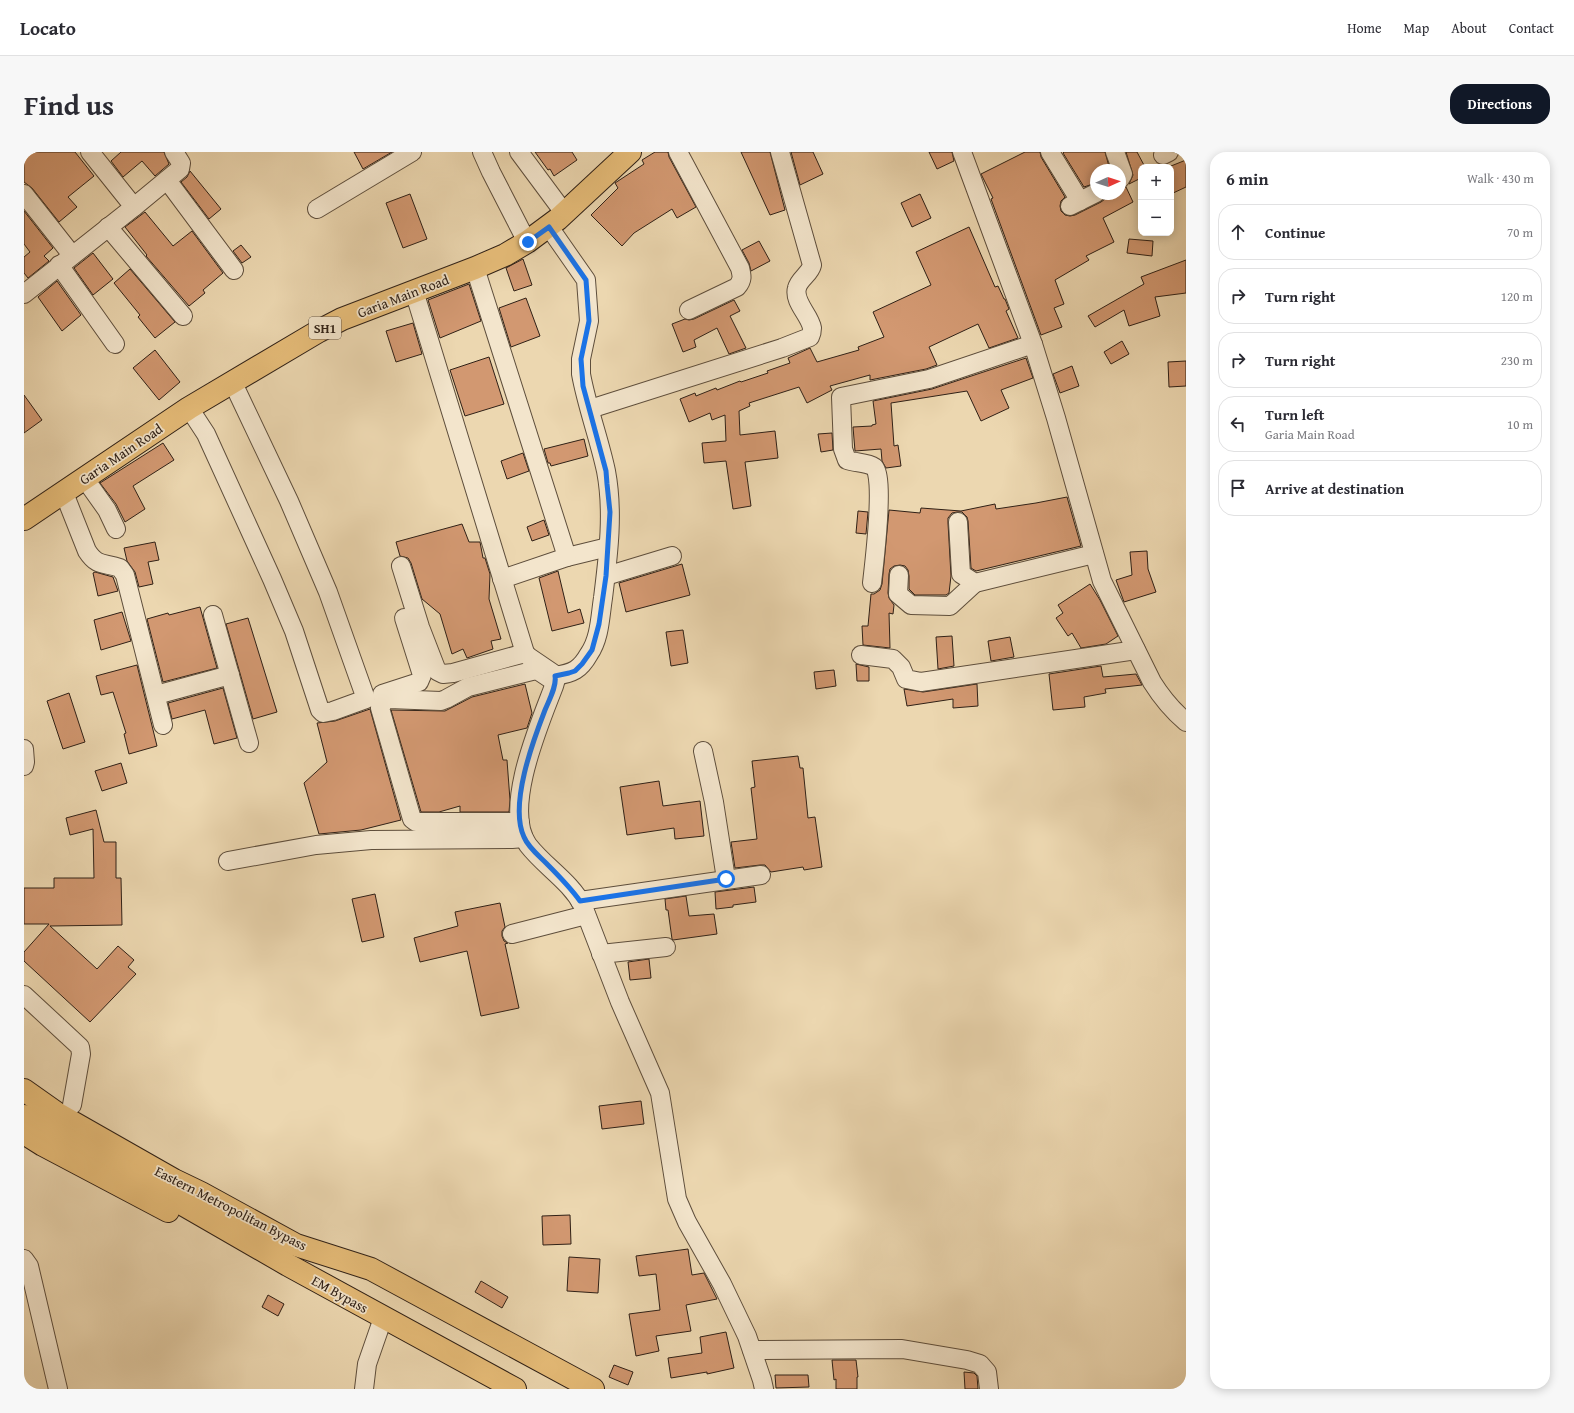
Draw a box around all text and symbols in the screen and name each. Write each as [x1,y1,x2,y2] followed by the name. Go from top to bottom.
[20,14,76,42] text: Locato
[1347,18,1382,38] text: Home
[1404,18,1429,38] text: Map
[1451,18,1487,38] text: About
[1509,18,1554,38] text: Contact
[24,84,114,125] text: Find us
[1450,84,1550,124] button: Directions
[1090,164,1126,200] north arrow
[1138,164,1174,236] map controls
[1138,164,1174,200] button: +
[1226,166,1268,191] text: 6 min
[1467,169,1534,188] text: Walk · 430 m
[1138,200,1174,236] button: −
[1227,221,1249,243] icon: ahead
[1265,222,1326,243] text: Continue
[1507,223,1533,242] text: 70 m
[519,233,537,251] route end
[354,269,452,323] street label: Garia Main Road
[1227,285,1249,307] icon: right
[1265,286,1336,307] text: Turn right
[1501,287,1533,306] text: 120 m
[309,317,341,339] road number: SH1
[1227,349,1249,371] icon: right
[1265,350,1336,371] text: Turn right
[1501,351,1533,370] text: 230 m
[1265,404,1324,425] text: Turn left
[1227,413,1249,435] icon: left
[1507,415,1533,434] text: 10 m
[75,418,167,489] street label: Garia Main Road
[1265,425,1355,444] text: Garia Main Road
[1227,477,1249,499] icon: arrive
[1265,478,1404,499] text: Arrive at destination
[717,870,735,888] route start
[151,1161,311,1255] street label: Eastern Metropolitan Bypass
[308,1270,372,1318] street label: EM Bypass

